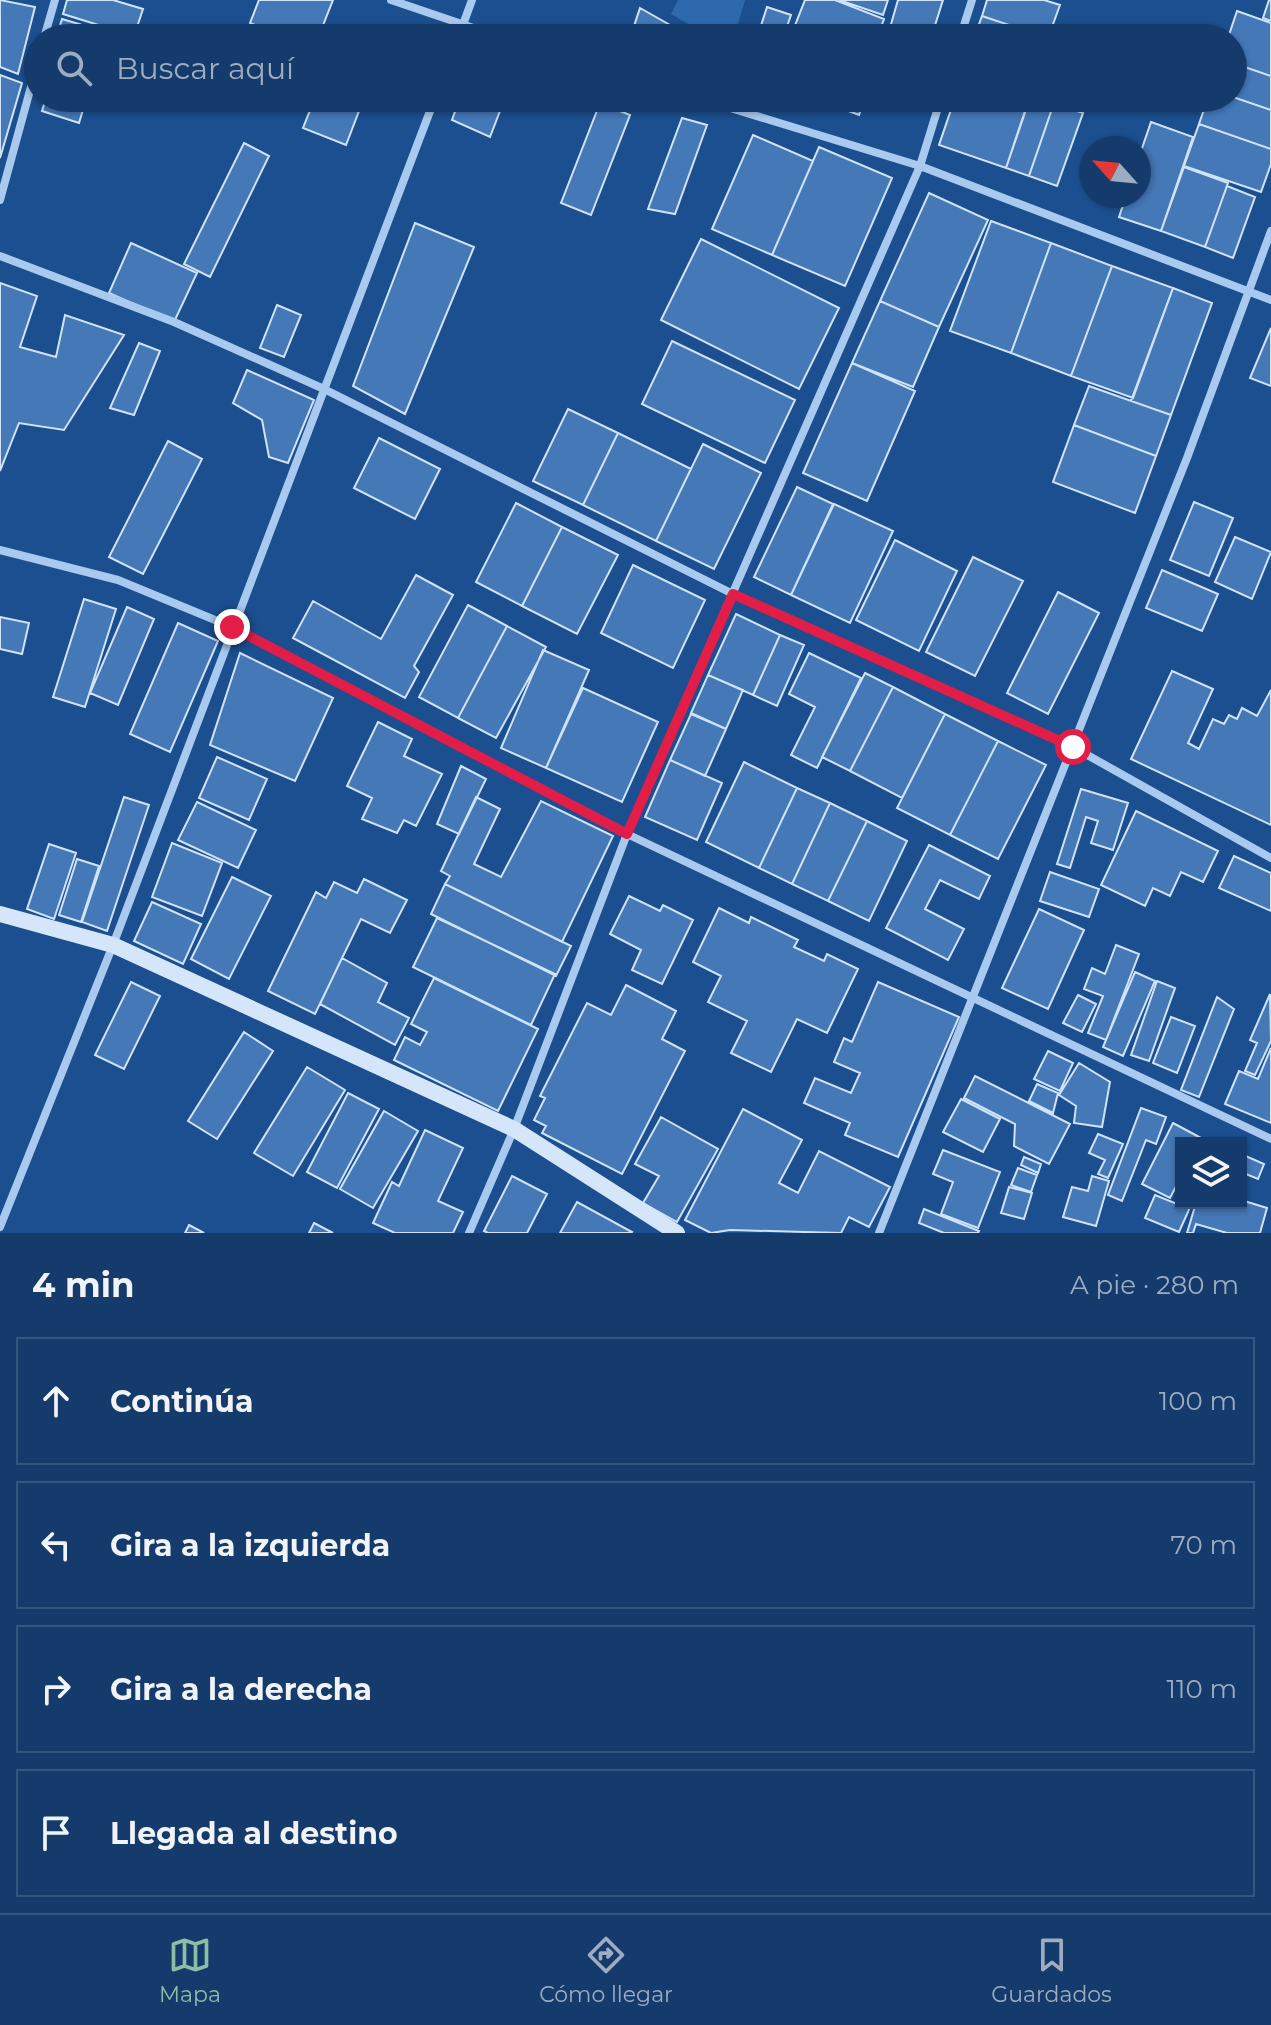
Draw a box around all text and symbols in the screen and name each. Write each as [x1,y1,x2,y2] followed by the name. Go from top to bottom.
[24,24,1247,112] search box
[52,46,96,90] icon: search
[116,50,294,87] text: Buscar aquí
[1079,136,1151,208] north arrow
[214,609,250,645] route end
[1055,729,1091,765] route start
[1175,1137,1247,1209] map controls
[1175,1137,1247,1209] button: layers
[32,1264,134,1306] text: 4 min
[1070,1269,1239,1301] text: A pie · 280 m
[34,1379,78,1423] icon: ahead
[110,1383,253,1420] text: Continúa
[1159,1385,1237,1417] text: 100 m
[34,1523,78,1567] icon: left
[110,1527,390,1564] text: Gira a la izquierda
[1171,1529,1237,1561] text: 70 m
[34,1667,78,1711] icon: right
[110,1671,372,1708] text: Gira a la derecha
[1167,1673,1237,1705] text: 110 m
[34,1811,78,1855] icon: arrive
[110,1815,398,1852] text: Llegada al destino
[159,1933,221,2008] tab: Mapa
[539,1933,673,2008] tab: Cómo llegar
[991,1933,1112,2008] tab: Guardados

